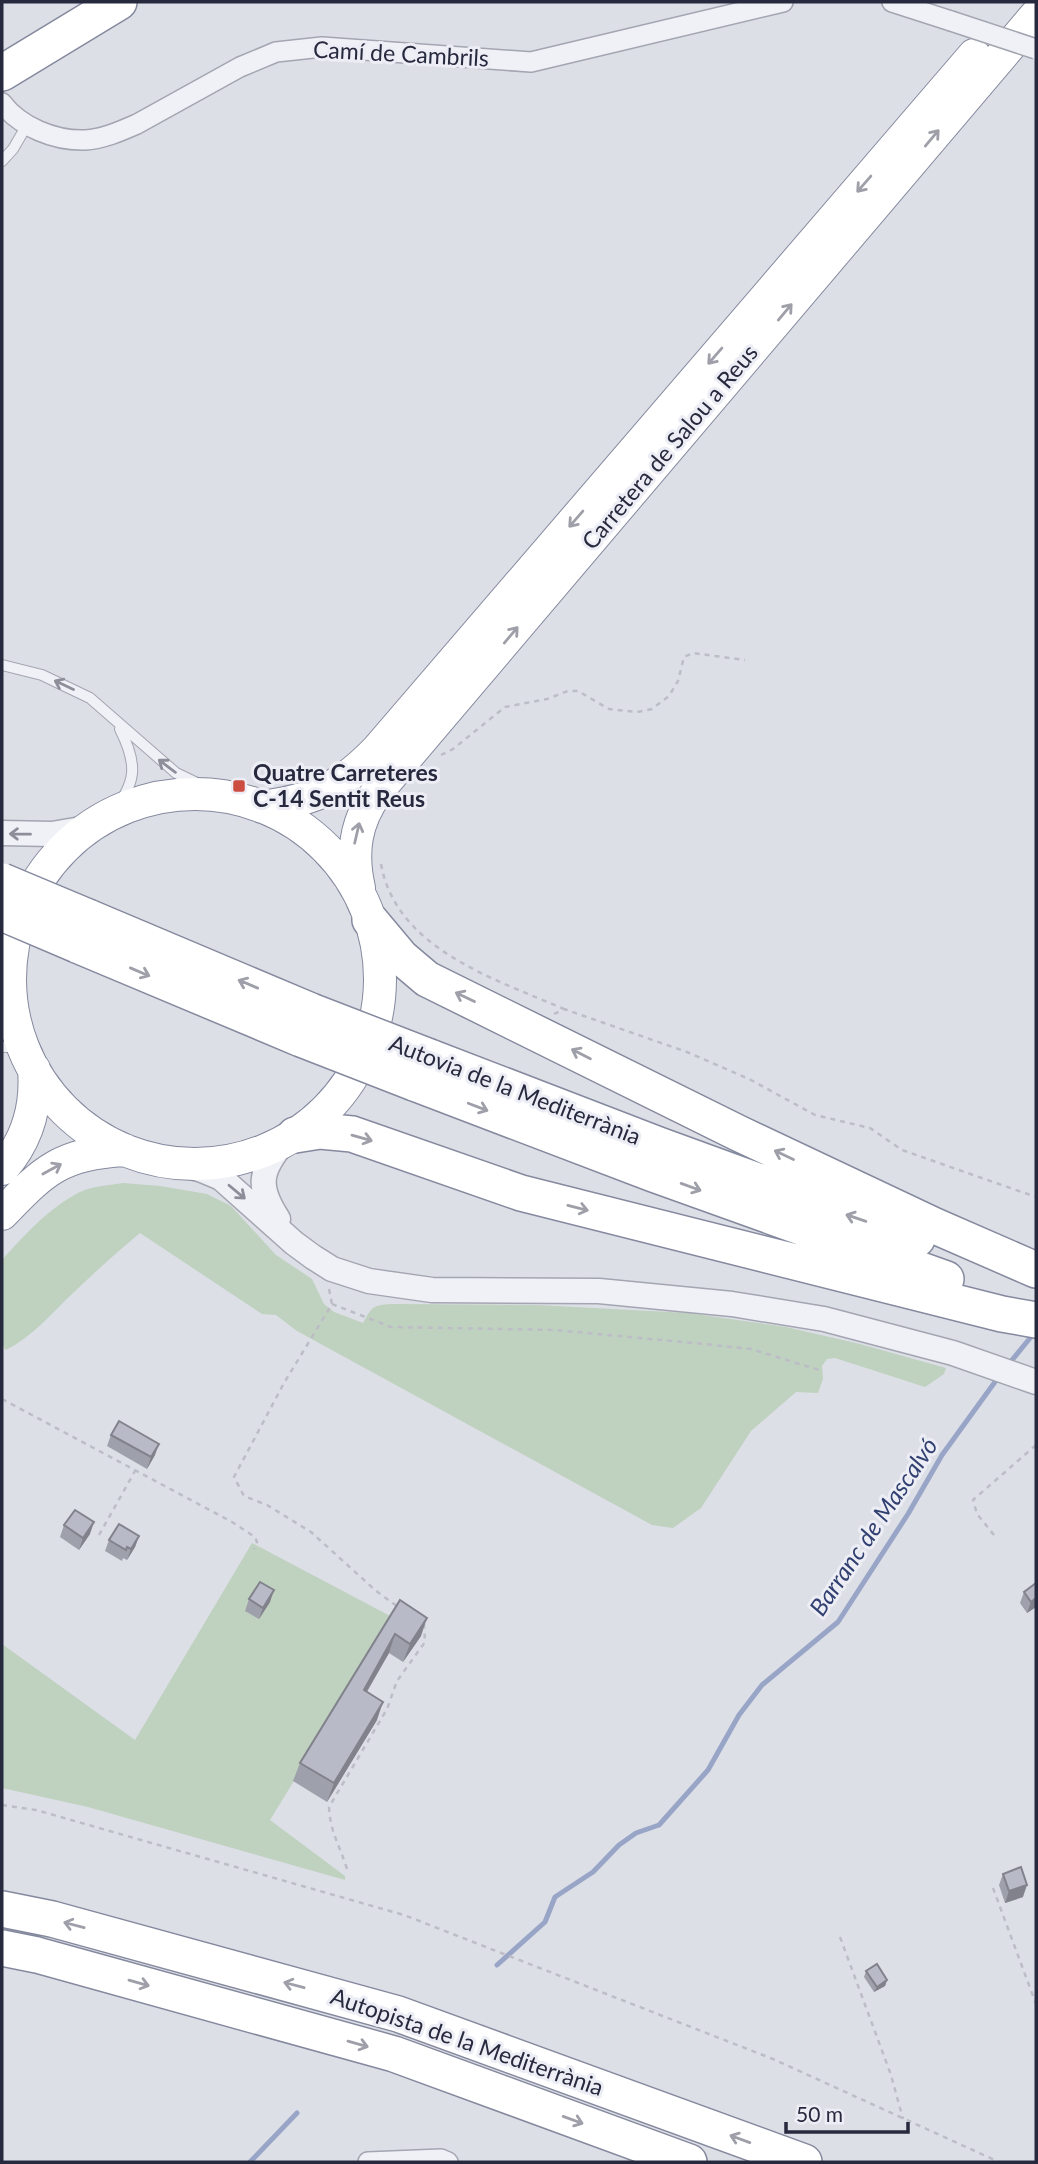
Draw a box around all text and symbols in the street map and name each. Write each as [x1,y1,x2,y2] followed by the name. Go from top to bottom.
[312,34,490,72] street label: Camí de Cambrils
[924,130,940,148] one-way arrow
[856,174,872,192] one-way arrow
[777,303,793,321] one-way arrow
[575,338,763,554] street label: Carretera de Salou a Reus
[707,347,723,365] one-way arrow
[568,509,584,527] one-way arrow
[503,626,519,644] one-way arrow
[54,678,75,691] one-way arrow
[253,758,438,812] place label: Quatre Carreteres C-14 Sentit Reus
[159,759,177,774] one-way arrow
[231,778,247,794] marker: Quatre Carreteres C-14 Sentit Reus
[352,822,365,844] one-way arrow
[9,828,32,841] one-way arrow
[129,966,151,979] one-way arrow
[238,977,259,990] one-way arrow
[455,989,476,1003] one-way arrow
[386,1028,645,1150] street label: Autovia de la Mediterrània
[571,1046,592,1060] one-way arrow
[467,1102,489,1114] one-way arrow
[351,1132,373,1145] one-way arrow
[774,1148,796,1161] one-way arrow
[42,1162,62,1176] one-way arrow
[679,1182,701,1195] one-way arrow
[228,1184,246,1200] one-way arrow
[566,1202,589,1215] one-way arrow
[846,1211,868,1223] one-way arrow
[803,1432,943,1620] water label: Barranc de Mascalvó
[63,1918,86,1931] one-way arrow
[127,1977,150,1990] one-way arrow
[283,1978,306,1991] one-way arrow
[327,1981,607,2101] street label: Autopista de la Mediterrània
[347,2039,369,2052] one-way arrow
[786,2090,908,2134] scale bar
[796,2101,843,2126] text: 50 m
[561,2114,583,2127] one-way arrow
[730,2132,752,2144] one-way arrow

